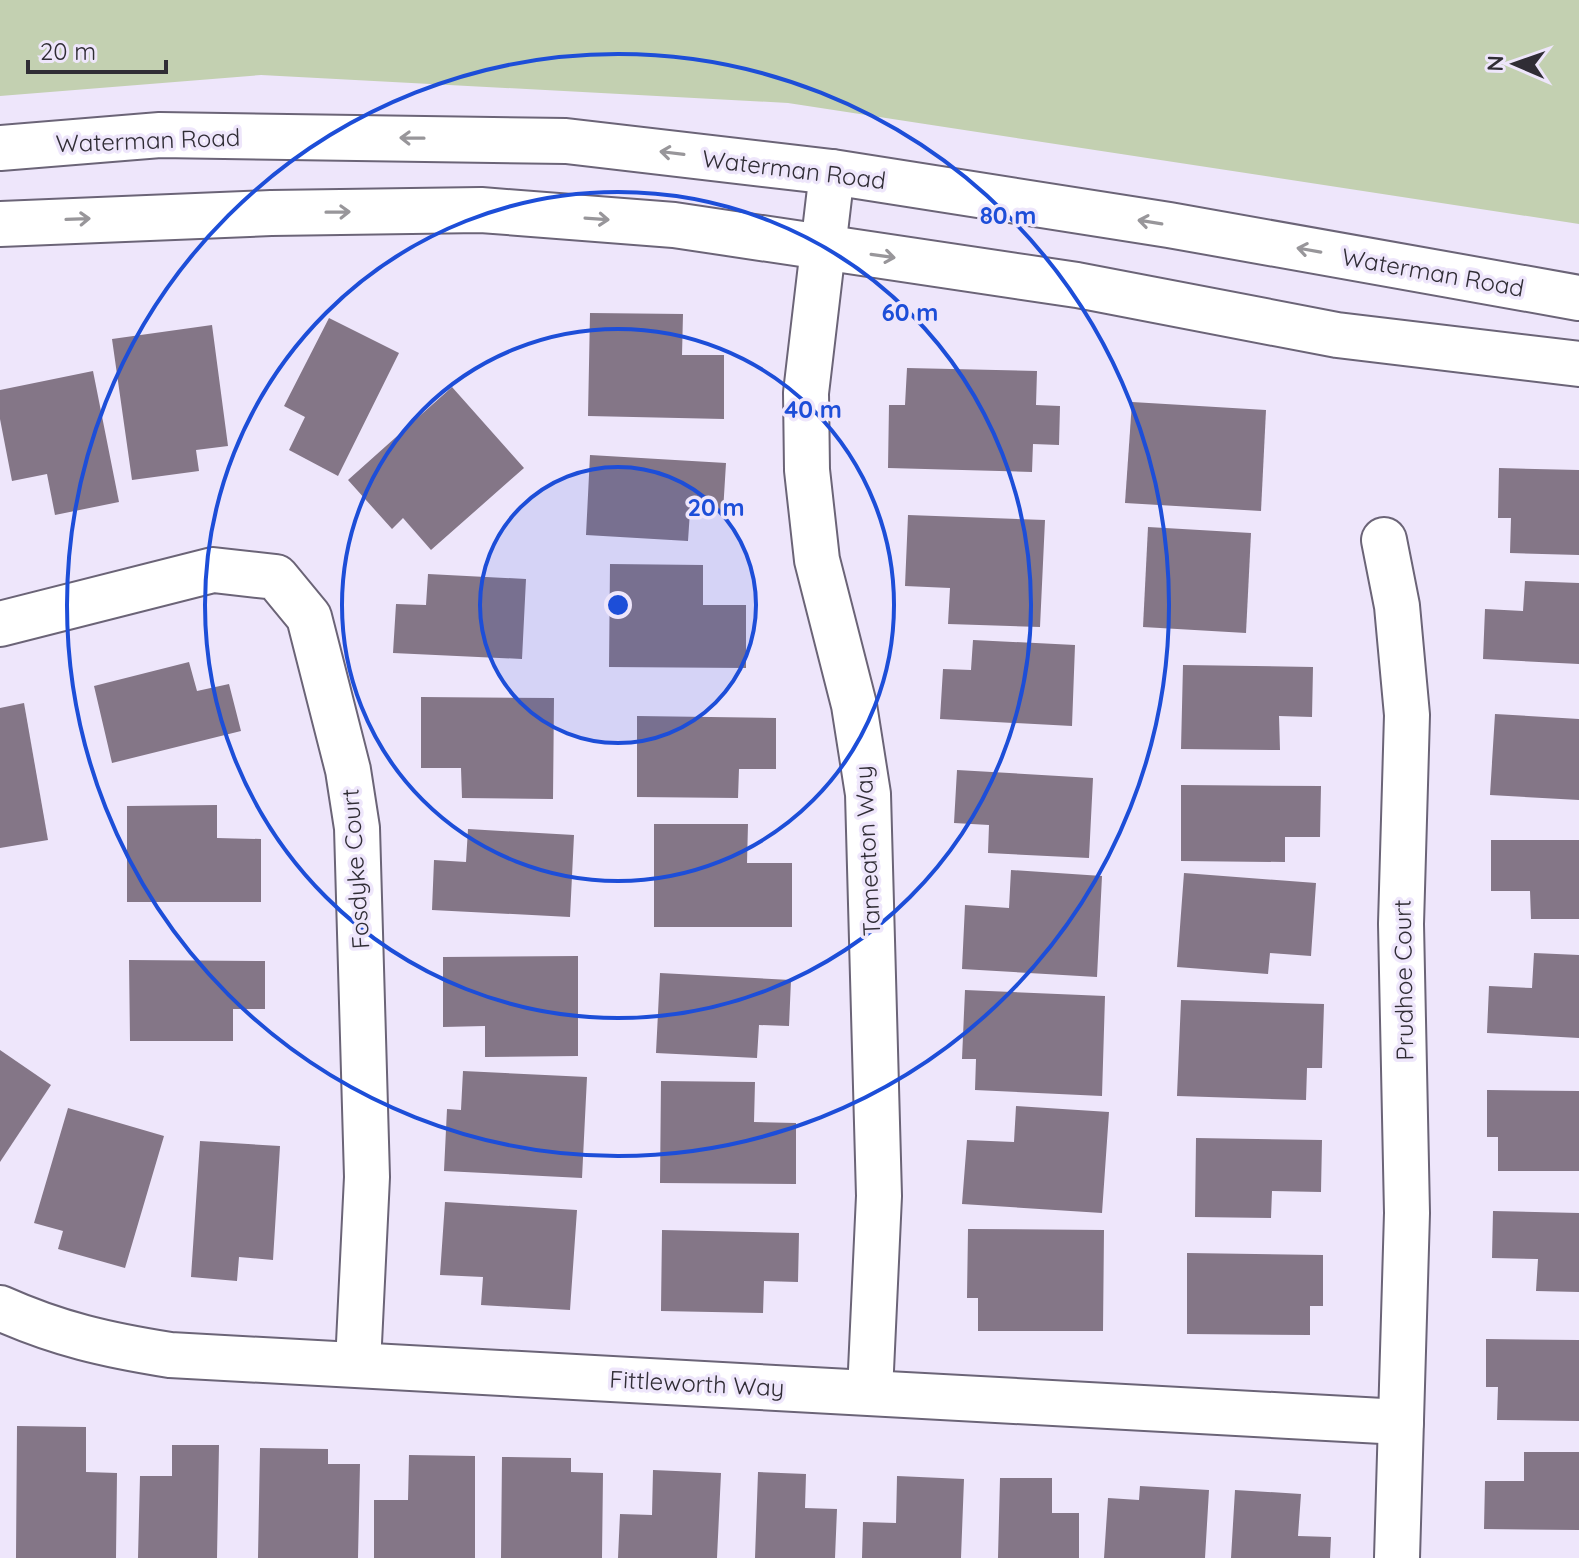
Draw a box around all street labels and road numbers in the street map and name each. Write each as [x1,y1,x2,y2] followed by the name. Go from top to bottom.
[55,122,241,158] street label: Waterman Road
[700,143,888,195] street label: Waterman Road
[1339,241,1527,303] street label: Waterman Road
[848,765,886,937] street label: Tameaton Way
[334,788,376,950] street label: Fosdyke Court
[1387,899,1419,1061] street label: Prudhoe Court
[609,1363,785,1403] street label: Fittleworth Way

